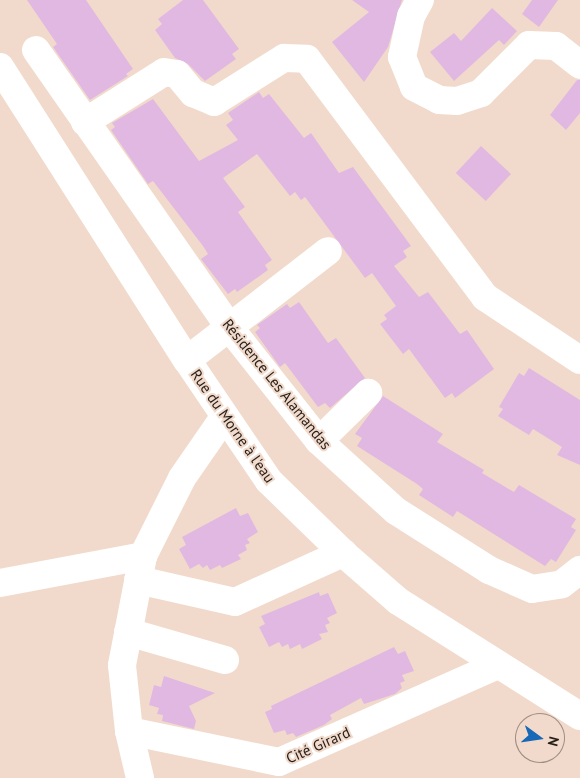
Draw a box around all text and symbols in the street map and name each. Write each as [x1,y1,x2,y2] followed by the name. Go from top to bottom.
[219,315,335,453] street label: Résidence Les Alamandas
[187,366,279,486] street label: Rue du Morne à l'eau
[515,713,565,763] north arrow
[283,723,353,767] street label: Cité Girard
[544,735,563,748] text: N

